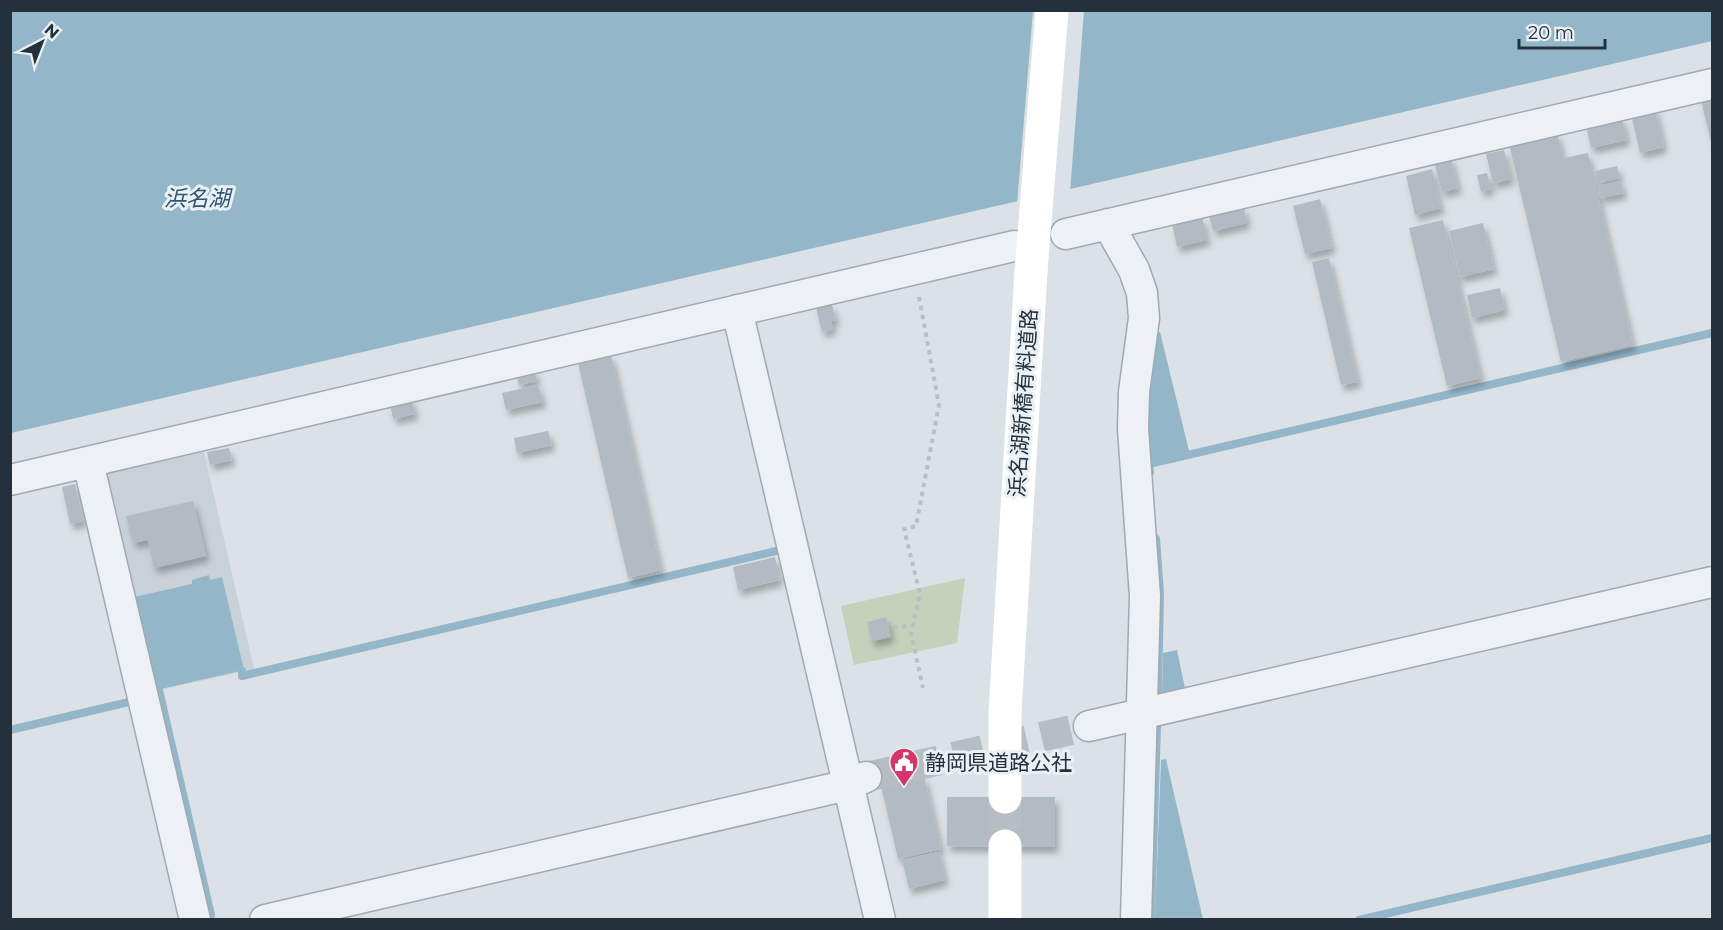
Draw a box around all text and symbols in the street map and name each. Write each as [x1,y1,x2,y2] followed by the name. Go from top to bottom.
[12,12,72,72] north arrow
[1519,12,1604,50] scale bar
[41,20,63,43] text: N
[1528,22,1574,44] text: 20 m
[164,185,233,212] water label: 浜名湖
[1004,308,1042,498] street label: 浜名湖新橋有料道路
[888,746,920,788] public building icon: 静岡県道路公社
[925,750,1072,775] place label: 静岡県道路公社

